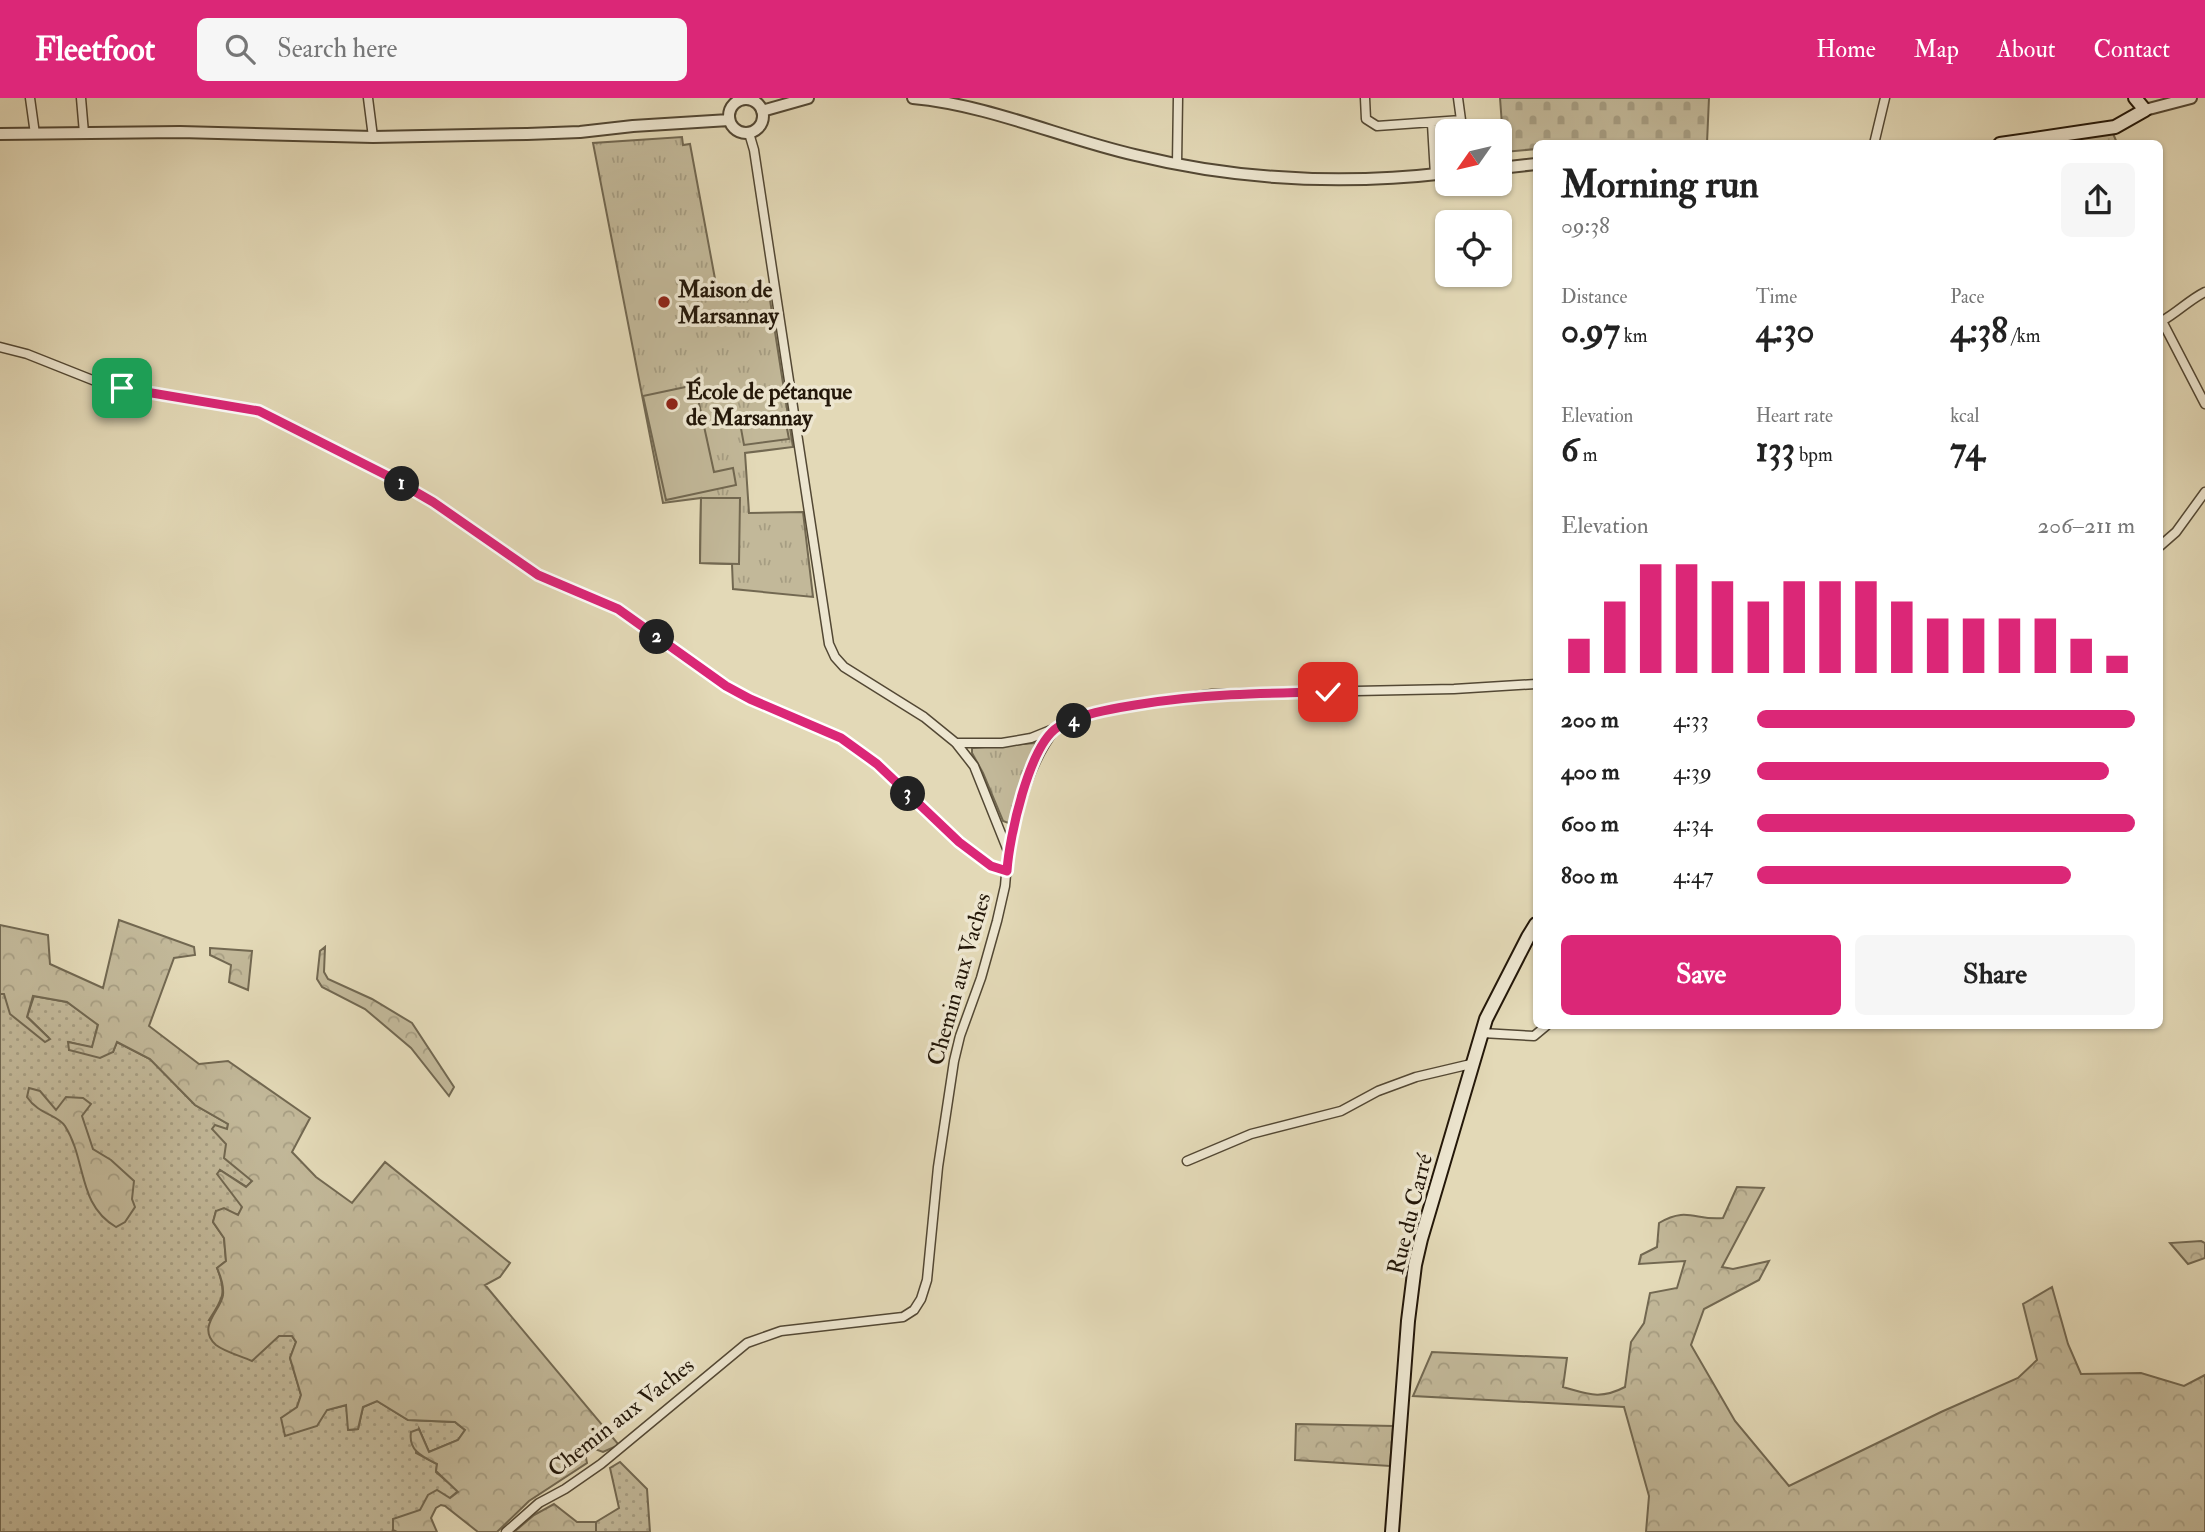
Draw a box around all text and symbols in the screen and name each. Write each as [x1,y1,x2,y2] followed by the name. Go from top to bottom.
[197,18,687,81] search box
[35,29,155,70] text: Fleetfoot
[221,30,259,68] icon: search
[277,33,397,65] text: Search here
[1816,34,1876,65] text: Home
[1914,34,1959,65] text: Map
[1997,34,2056,65] text: About
[2094,34,2170,65] text: Contact
[1435,119,1512,196] north arrow
[1435,119,1512,287] map controls
[1561,161,1759,209] text: Morning run
[2061,163,2135,237] button: share
[1435,210,1512,287] button: locate
[1561,211,1610,240] text: 09:38
[677,275,779,331] place label: Maison de Marsannay
[1561,285,1627,309] text: Distance
[1756,285,1797,309] text: Time
[1950,285,1984,309] text: Pace
[656,294,672,310] marker: Maison de Marsannay
[1561,309,1620,353] text: 0.97
[1756,309,1815,353] text: 4:30
[1950,309,2008,353] text: 4:38
[1620,324,1648,348] text: km
[2008,324,2040,348] text: /km
[92,358,152,418] pin
[103,369,141,407] icon: arrive
[686,376,853,433] place label: École de pétanque de Marsannay
[664,396,680,412] marker: École de pétanque de Marsannay
[1561,404,1633,428] text: Elevation
[1756,404,1833,428] text: Heart rate
[1950,404,1979,428] text: kcal
[1561,428,1579,472] text: 6
[1756,428,1795,472] text: 133
[1950,428,1984,472] text: 74
[1579,443,1597,467] text: m
[1795,443,1833,467] text: bpm
[384,466,420,502] pin: 1
[398,471,405,495] text: 1
[1561,511,1649,540] text: Elevation
[2038,511,2135,540] text: 206–211 m
[640,620,674,654] pin: 2
[652,624,661,648] text: 2
[1298,662,1358,722] pin
[1309,673,1347,711] icon: check
[1056,704,1092,738] pin: 4
[1561,705,1619,734] text: 200 m
[1673,705,1709,734] text: 4:33
[1068,708,1079,732] text: 4
[1561,757,1620,786] text: 400 m
[1673,757,1712,786] text: 4:39
[890,776,926,812] pin: 3
[904,781,911,805] text: 3
[1561,809,1619,838] text: 600 m
[1673,809,1712,838] text: 4:34
[1561,861,1618,890] text: 800 m
[1673,861,1714,890] text: 4:47
[920,889,998,1069] street label: Chemin aux Vaches
[1561,935,1841,1015] button: Save
[1855,935,2135,1015] button: Share
[1381,1150,1439,1277] street label: Rue du Carré
[542,1351,700,1483] street label: Chemin aux Vaches

